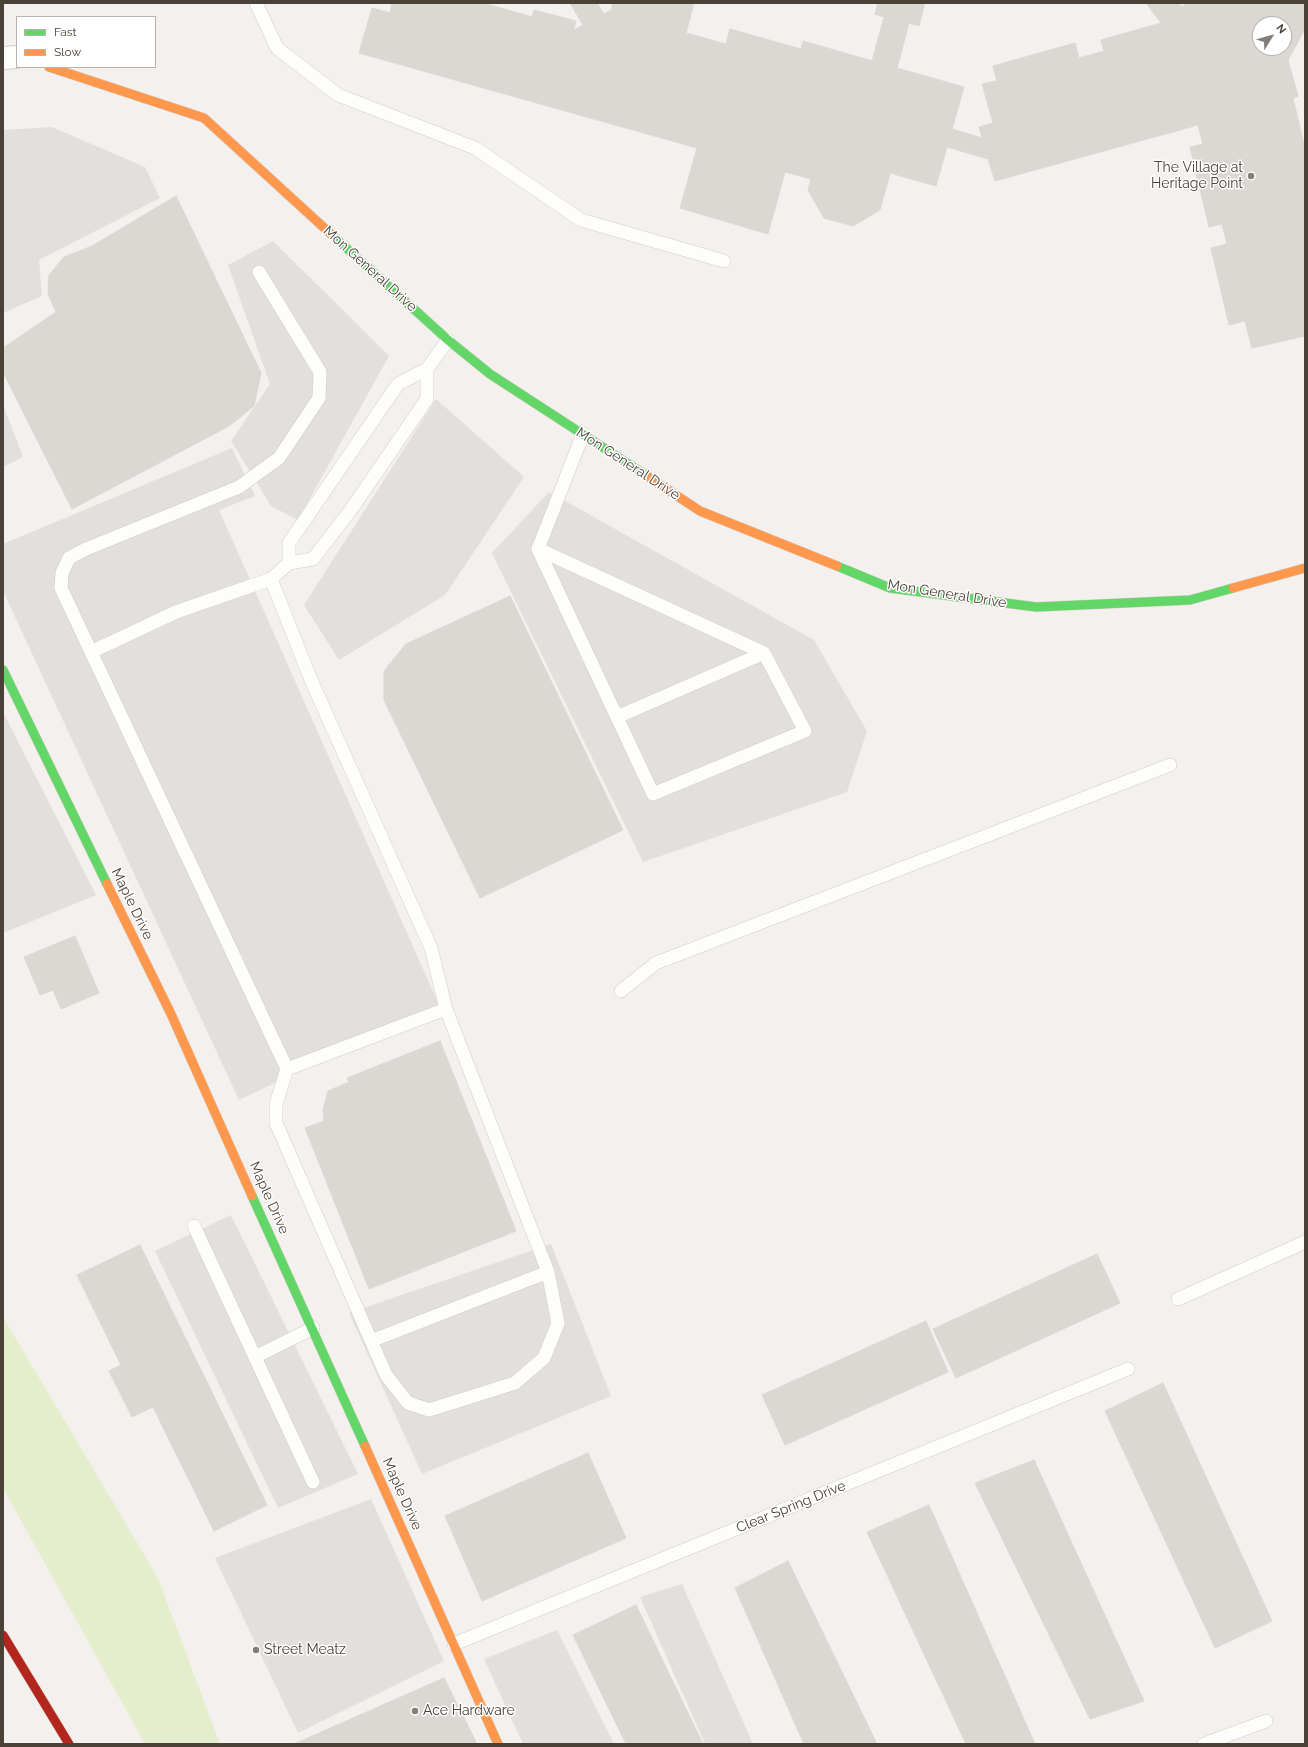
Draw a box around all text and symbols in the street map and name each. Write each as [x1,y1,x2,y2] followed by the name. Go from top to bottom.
[16,16,156,68] legend
[1252,16,1292,56] north arrow
[1273,22,1289,36] text: N
[54,25,77,39] text: Fast
[54,45,81,59] text: Slow
[1151,160,1243,192] place label: The Village at Heritage Point
[1246,171,1256,181] marker: The Village at Heritage Point
[320,223,420,315] street label: Mon General Drive
[573,424,683,504] street label: Mon General Drive
[886,576,1008,612] street label: Mon General Drive
[107,866,157,942] street label: Maple Drive
[246,1159,292,1237] street label: Maple Drive
[379,1455,425,1533] street label: Maple Drive
[734,1477,848,1537] street label: Clear Spring Drive
[264,1642,346,1658] place label: Street Meatz
[251,1645,261,1655] marker: Street Meatz
[423,1703,515,1719] place label: Ace Hardware
[410,1706,420,1716] marker: Ace Hardware

